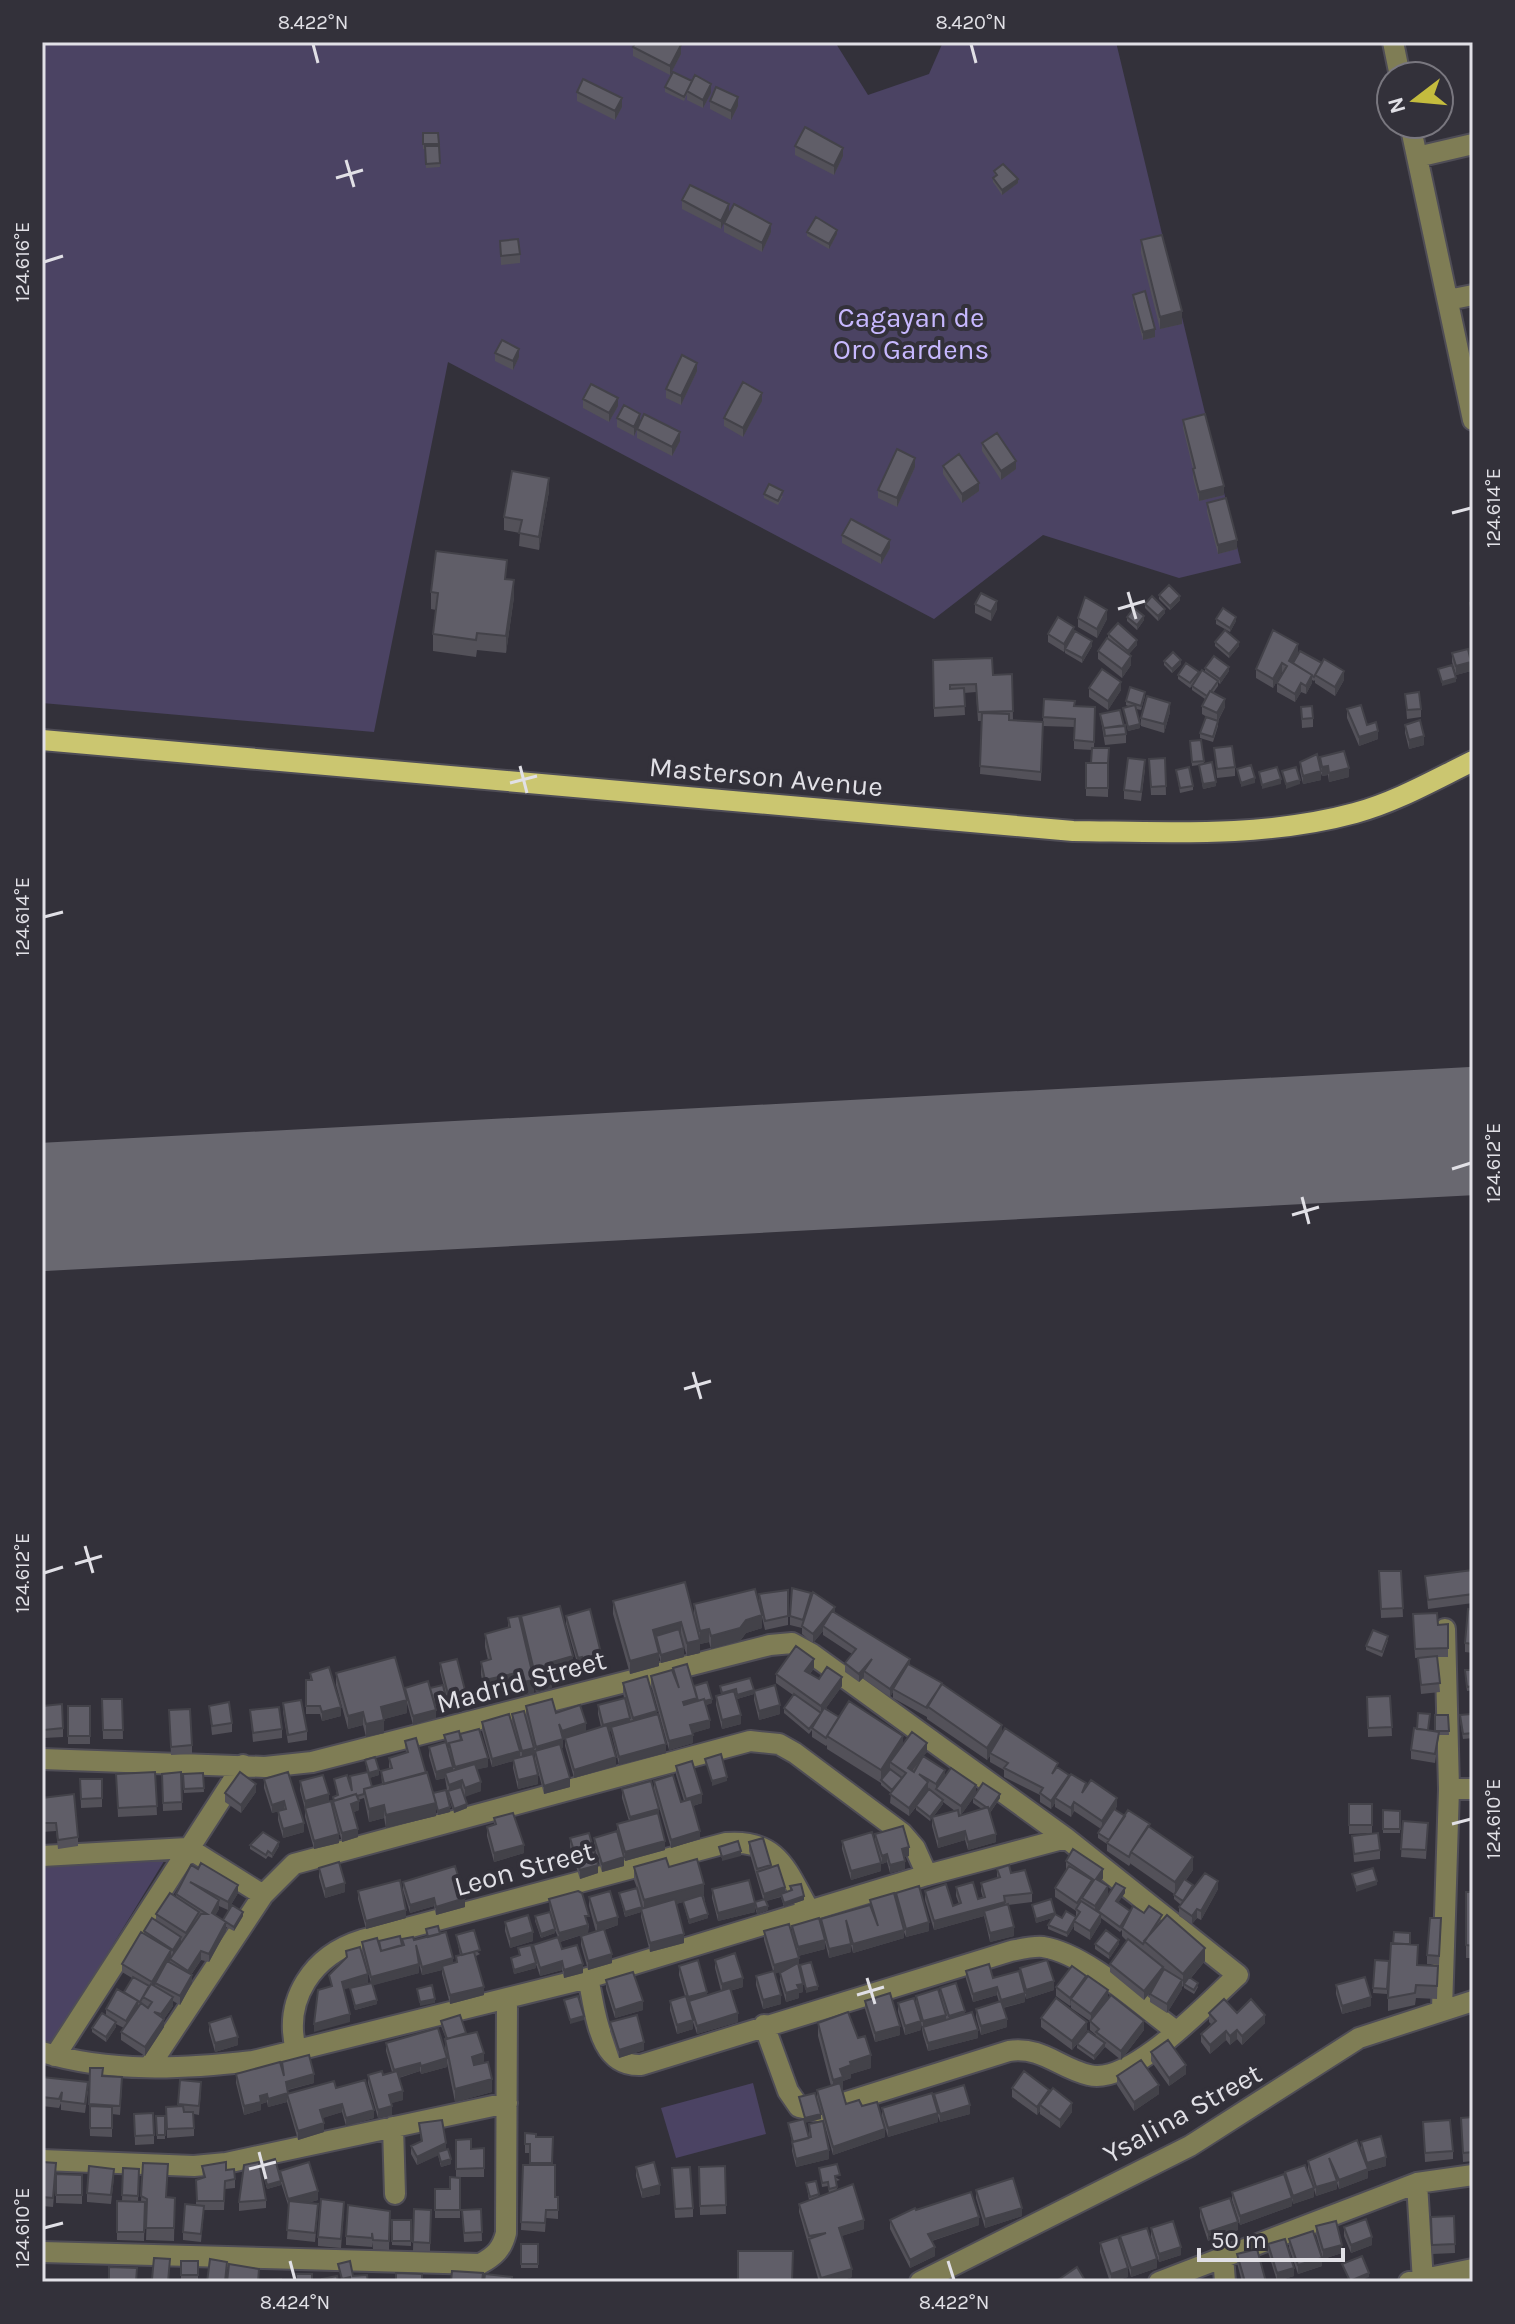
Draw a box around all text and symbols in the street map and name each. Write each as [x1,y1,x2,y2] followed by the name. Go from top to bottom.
[278,11,348,34] text: 8.422°N
[936,11,1006,34] text: 8.420°N
[1375,60,1455,140] north arrow
[1382,94,1411,116] text: N
[11,222,34,302] text: 124.616°E
[833,301,989,366] park label: Cagayan de Oro Gardens
[1482,468,1505,548] text: 124.614°E
[648,750,884,803] street label: Masterson Avenue
[11,877,34,957] text: 124.614°E
[1482,1123,1505,1203] text: 124.612°E
[11,1533,34,1613] text: 124.612°E
[433,1643,610,1720] street label: Madrid Street
[1482,1779,1505,1859] text: 124.610°E
[451,1834,598,1903] street label: Leon Street
[1097,2056,1267,2170] street label: Ysalina Street
[11,2188,34,2268] text: 124.610°E
[1199,2212,1343,2262] scale bar
[1211,2226,1267,2254] text: 50 m
[260,2291,330,2314] text: 8.424°N
[919,2291,989,2314] text: 8.422°N

